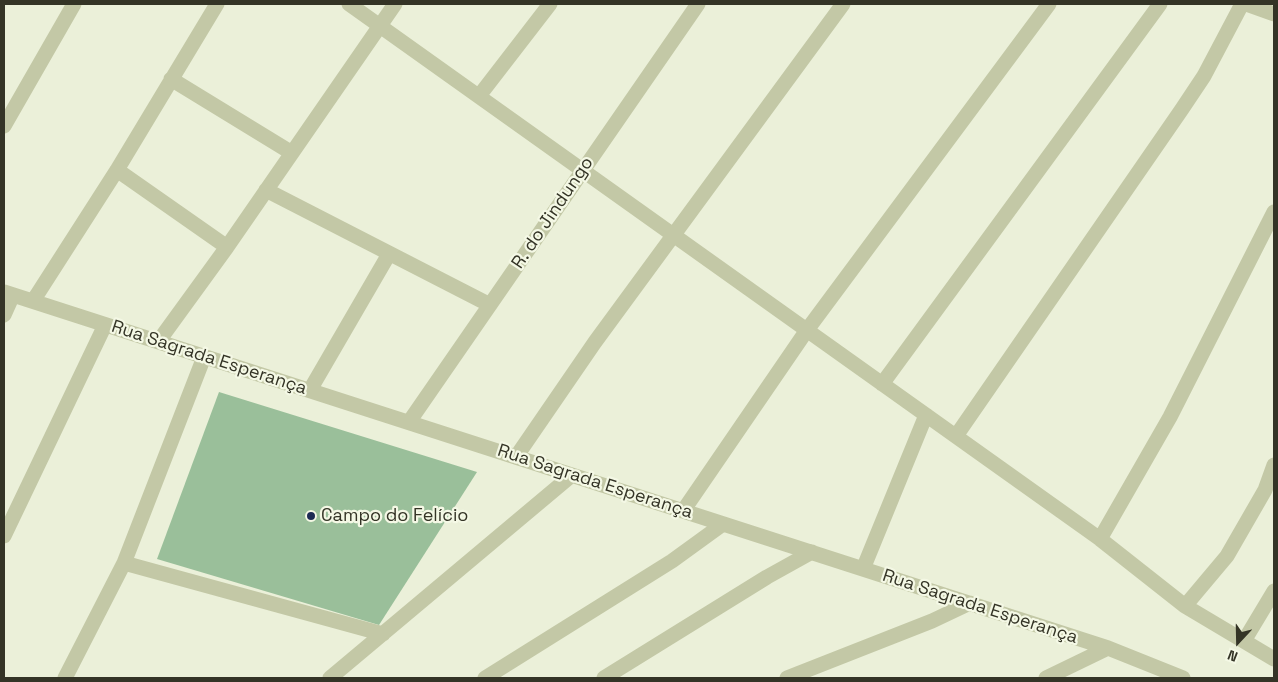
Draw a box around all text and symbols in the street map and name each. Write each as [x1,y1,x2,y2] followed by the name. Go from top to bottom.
[508,153,598,273] street label: R. do Jindungo
[109,316,309,400] street label: Rua Sagrada Esperança
[495,440,695,524] street label: Rua Sagrada Esperança
[321,505,468,527] place label: Campo do Felício
[305,510,317,522] marker: Campo do Felício
[880,565,1080,649] street label: Rua Sagrada Esperança
[1213,617,1263,667] north arrow
[1225,646,1240,666] text: N

